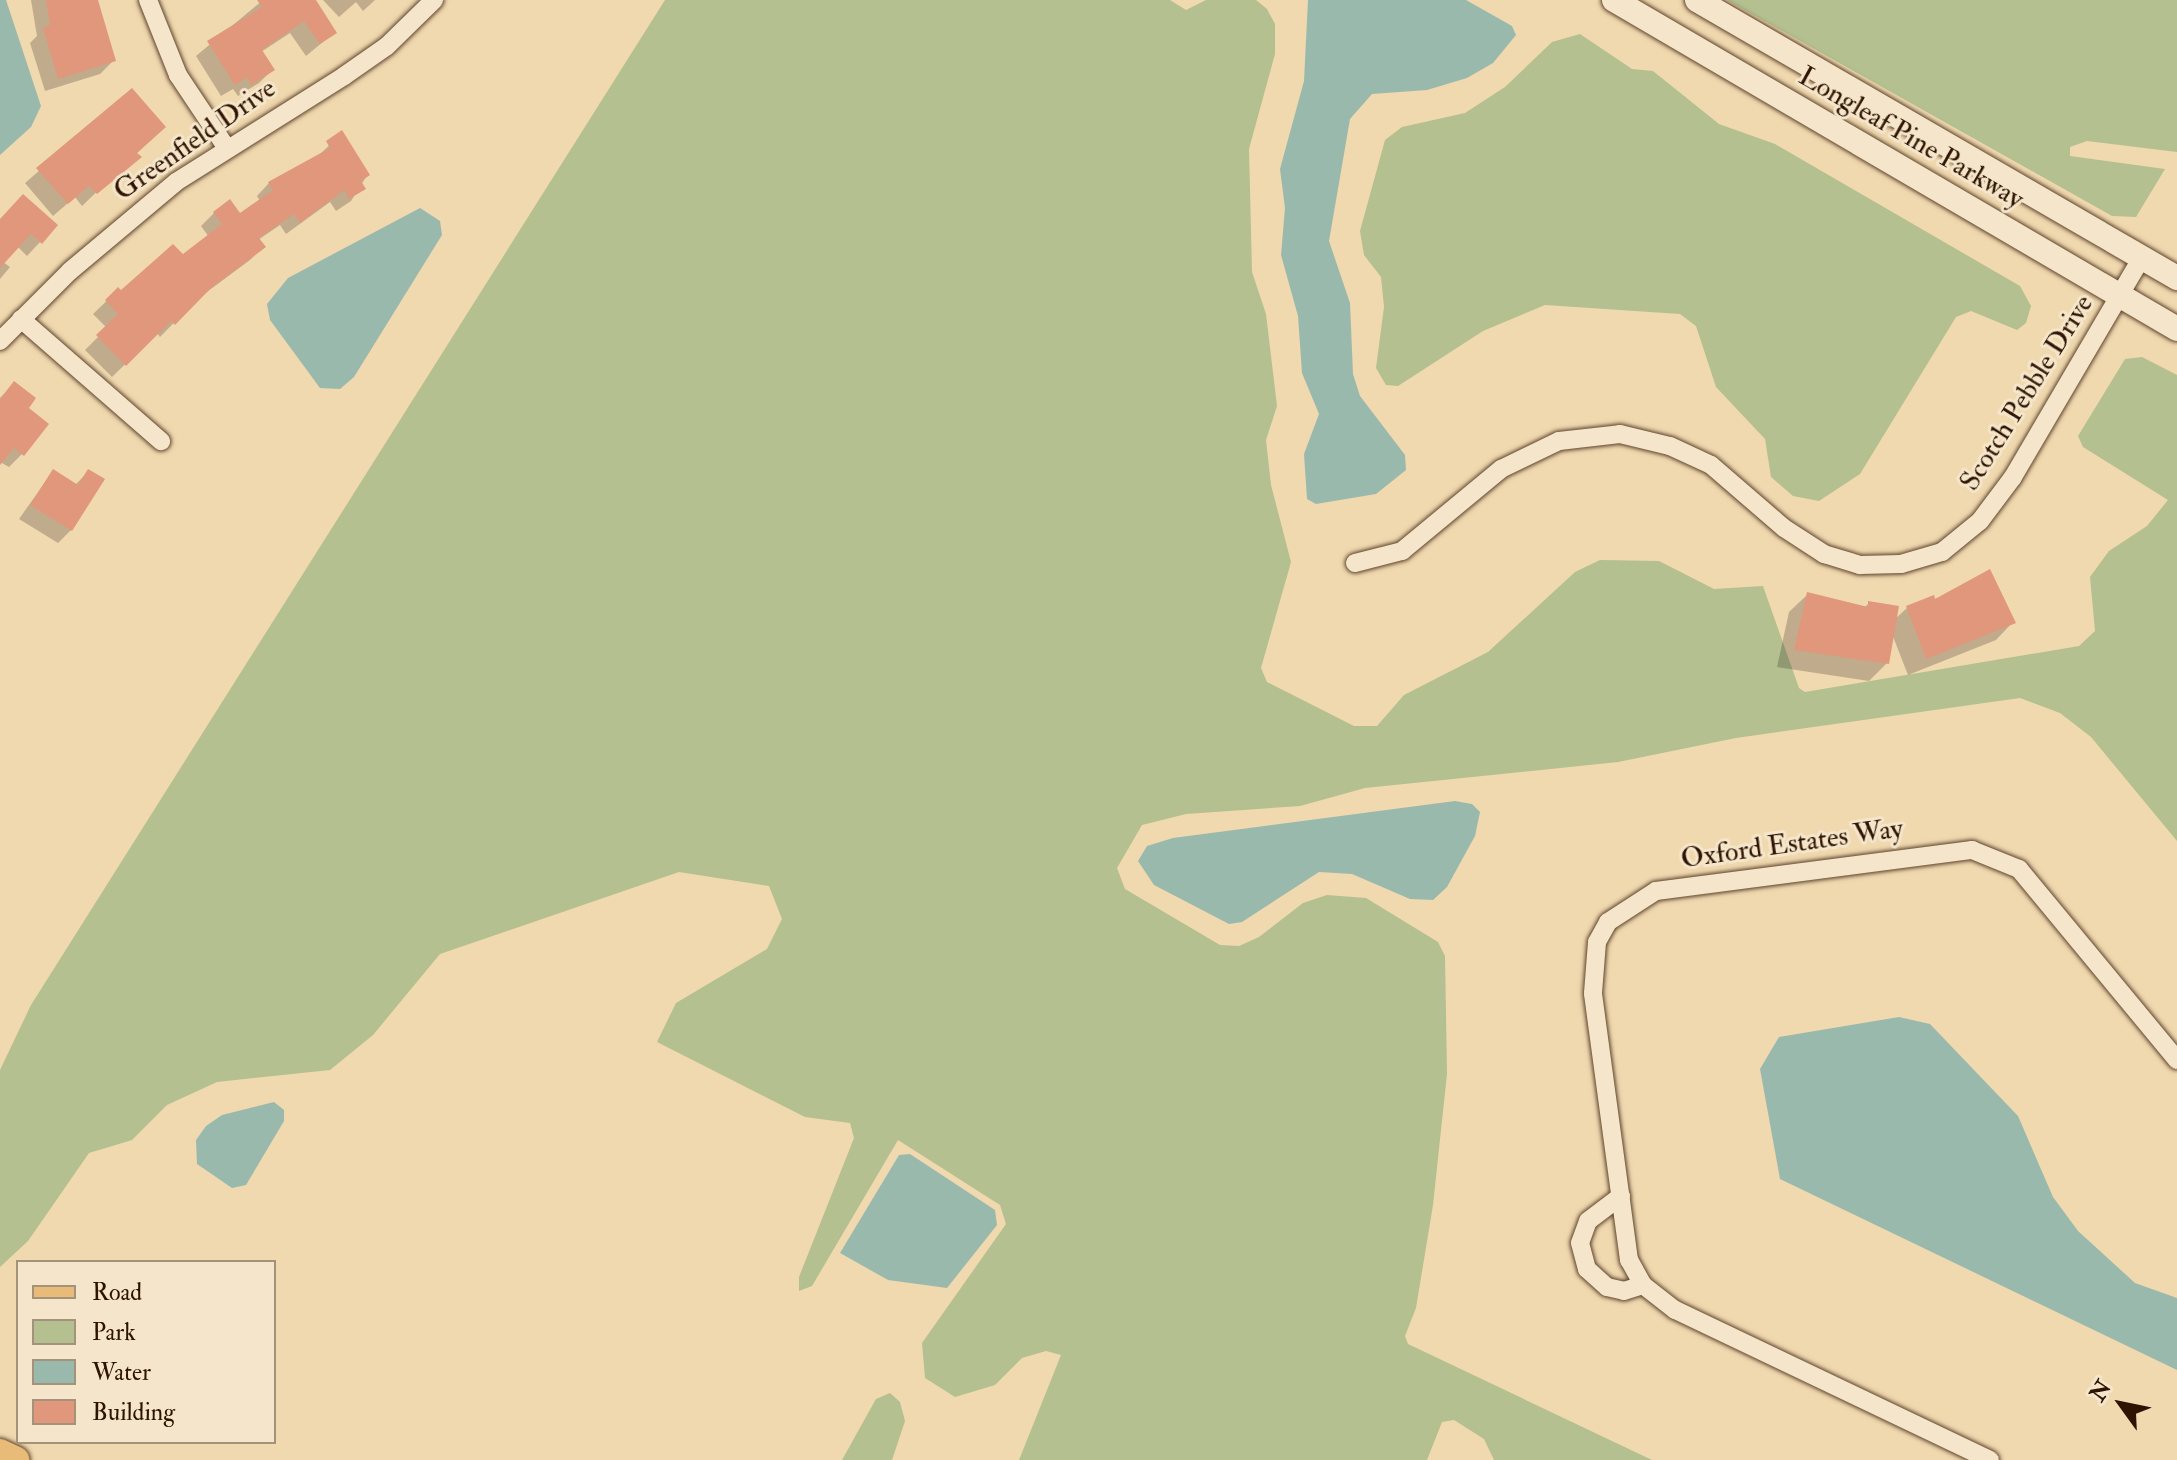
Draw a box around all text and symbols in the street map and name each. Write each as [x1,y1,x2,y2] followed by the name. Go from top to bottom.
[1792,60,2030,216] street label: Longleaf Pine Parkway
[108,72,282,208] street label: Greenfield Drive
[1953,289,2101,497] street label: Scotch Pebble Drive
[1679,812,1905,876] street label: Oxford Estates Way
[16,1260,276,1444] legend
[92,1277,142,1308] text: Road
[92,1317,136,1348] text: Park
[92,1357,151,1388] text: Water
[2081,1364,2161,1444] north arrow
[2084,1375,2118,1407] text: N
[92,1397,175,1428] text: Building

